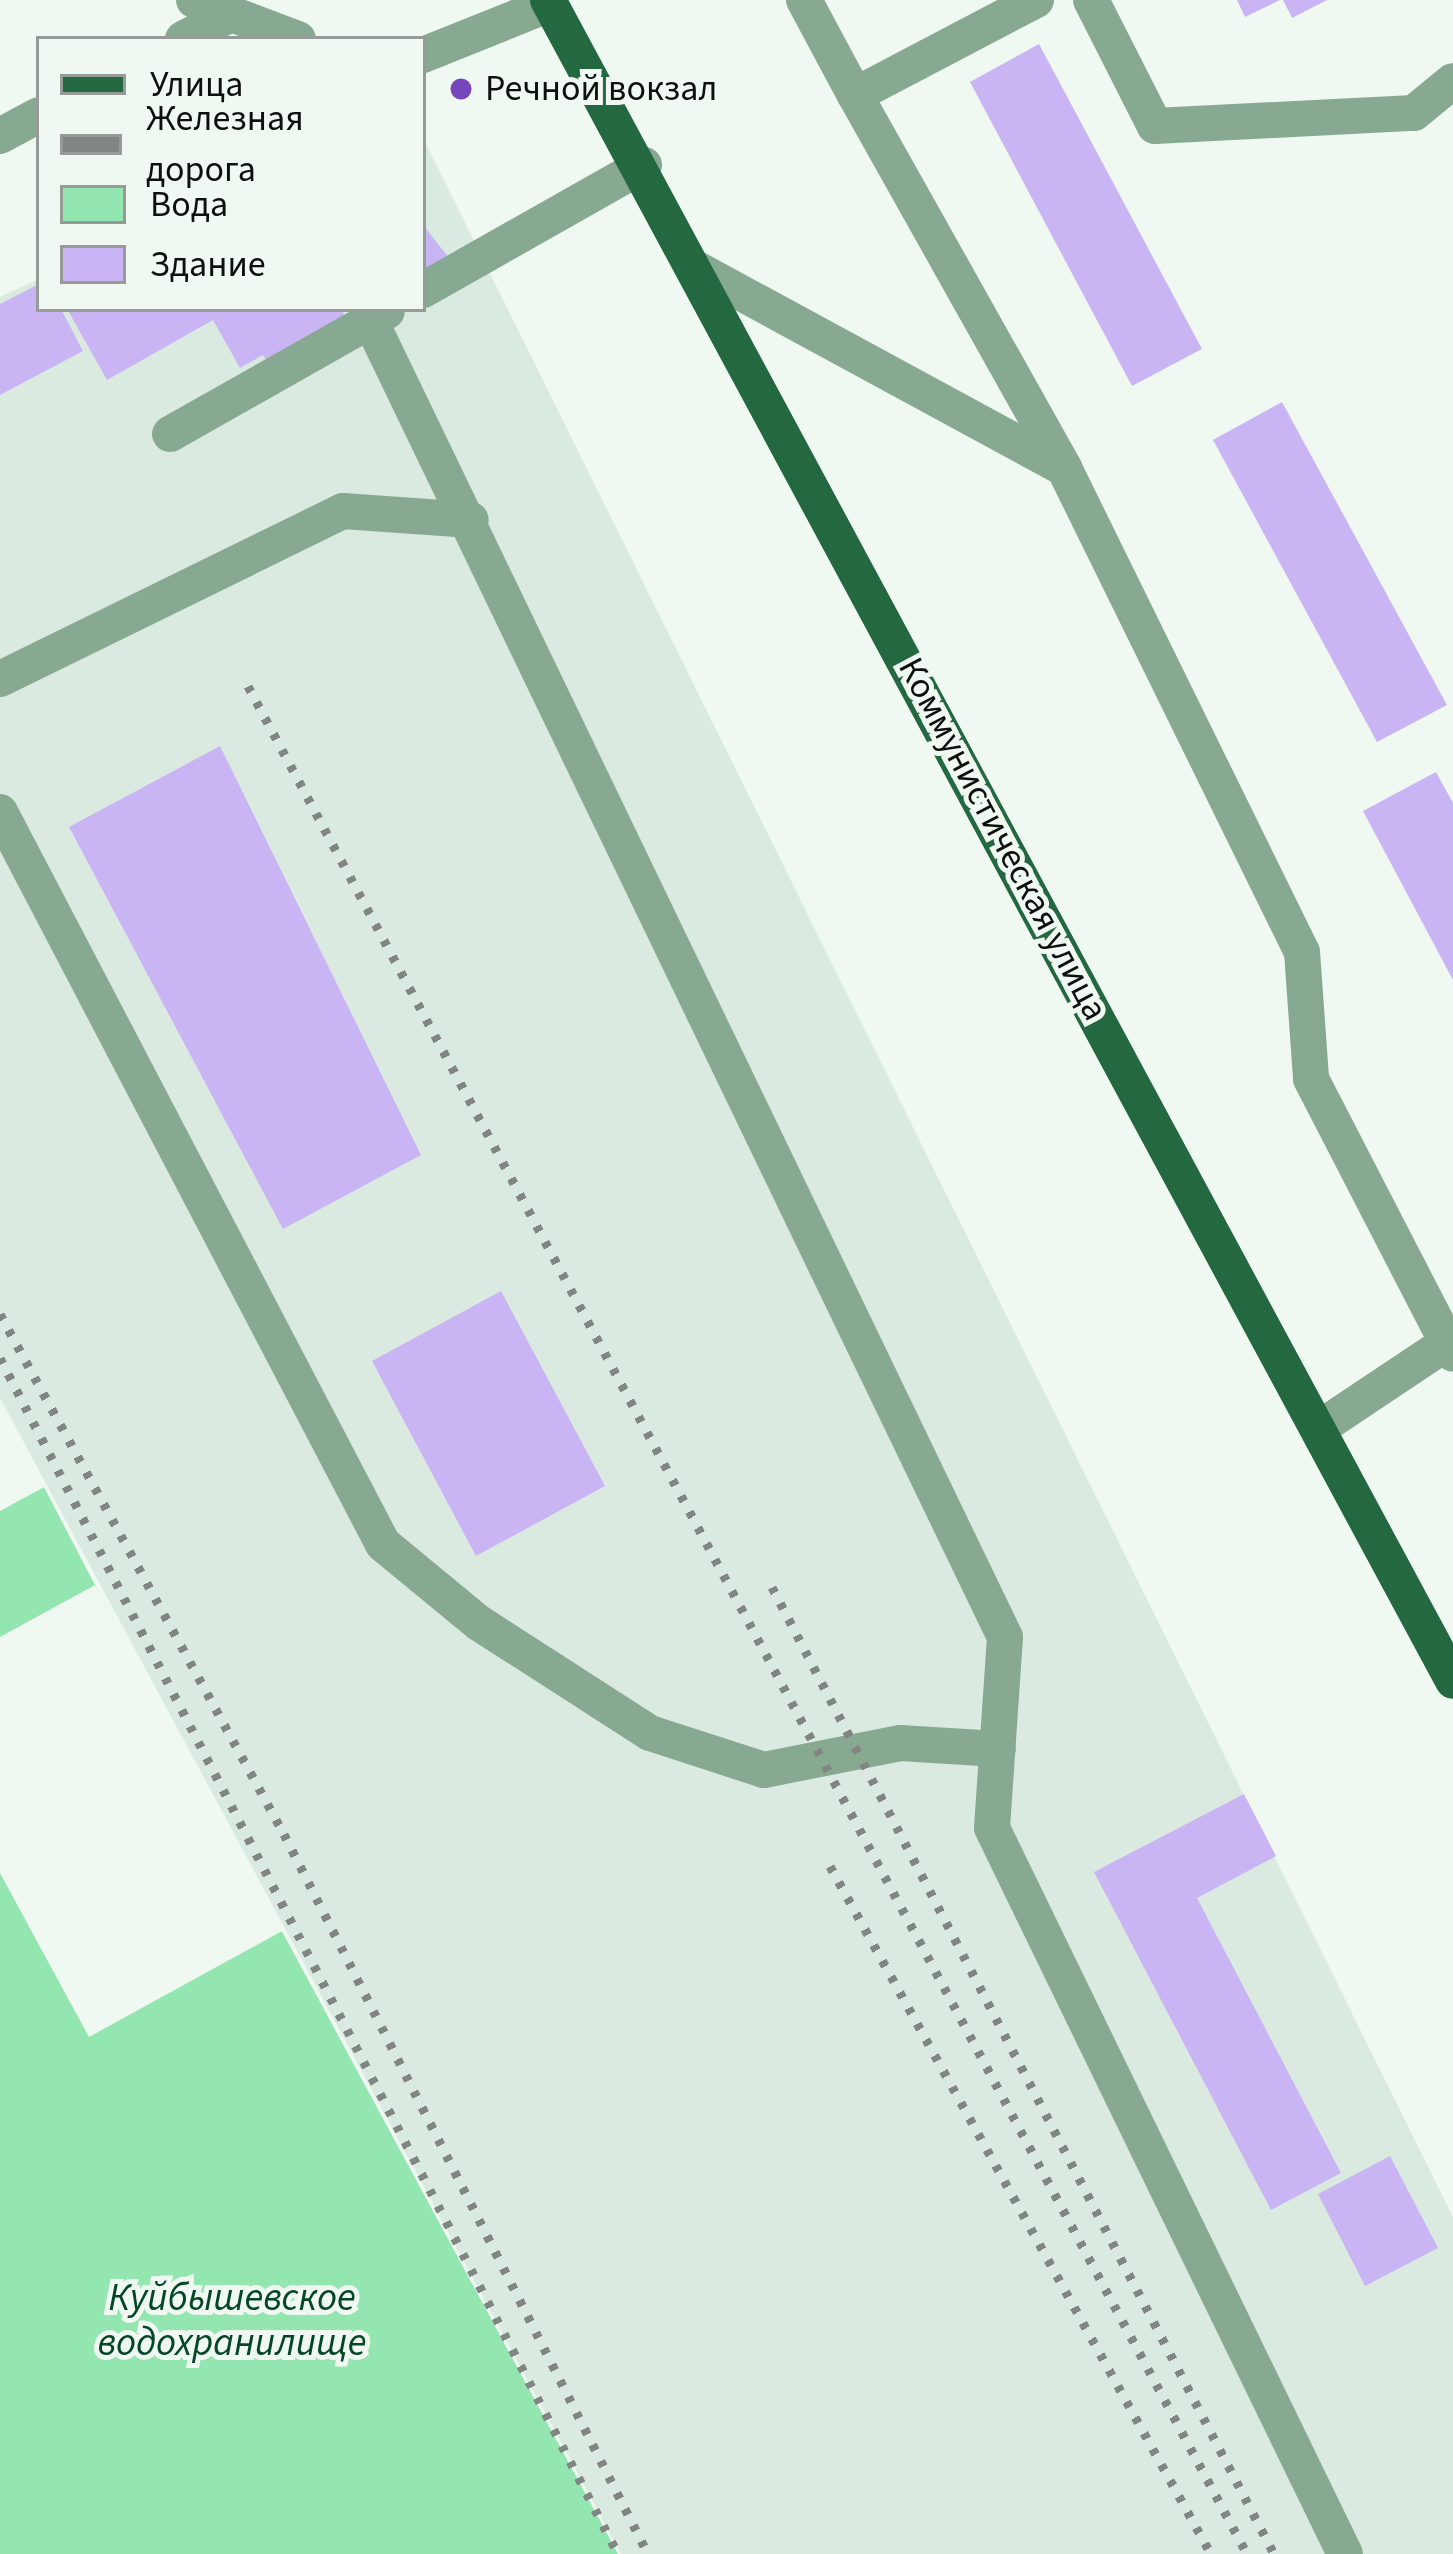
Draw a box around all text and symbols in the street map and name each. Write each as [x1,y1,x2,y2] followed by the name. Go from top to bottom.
[36,36,426,312] legend
[150,59,243,110] text: Улица
[485,67,717,111] place label: Речной вокзал
[448,76,474,102] marker: Речной вокзал
[146,93,304,195] text: Железная дорога
[150,179,228,230] text: Вода
[150,239,266,290] text: Здание
[889,650,1117,1028] street label: Коммунистическая улица
[98,2276,366,2367] water label: Куйбышевское водохранилище

